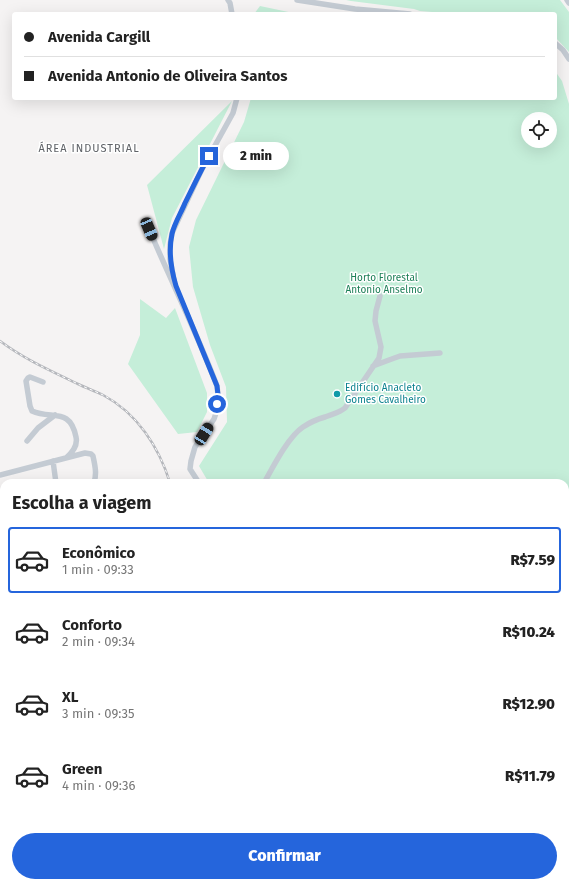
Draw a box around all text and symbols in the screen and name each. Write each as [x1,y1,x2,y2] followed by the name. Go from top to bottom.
[48,28,150,46] text: Avenida Cargill
[48,67,288,85] text: Avenida Antonio de Oliveira Santos
[521,112,557,148] map controls
[521,112,557,148] button: locate
[38,141,140,155] district label: ÁREA INDUSTRIAL
[223,142,289,170] callout: 2 min
[200,147,218,165] route end
[240,148,272,163] text: 2 min
[139,216,159,242] car
[345,272,423,296] park label: Horto Florestal Antonio Anselmo
[345,381,426,406] place label: Edifício Anacleto Gomes Cavalheiro
[332,389,342,399] marker: Edifício Anacleto Gomes Cavalheiro
[208,395,226,413] route start
[193,421,215,447] car
[12,492,152,514] text: Escolha a viagem
[14,542,50,578] icon: car
[62,544,135,562] text: Econômico
[510,551,555,569] text: R$7.59
[62,562,134,577] text: 1 min · 09:33
[14,614,50,650] icon: car
[62,616,122,634] text: Conforto
[502,623,555,641] text: R$10.24
[62,634,135,649] text: 2 min · 09:34
[14,686,50,722] icon: car
[62,688,78,706] text: XL
[502,695,555,713] text: R$12.90
[62,706,135,721] text: 3 min · 09:35
[14,758,50,794] icon: car
[62,760,102,778] text: Green
[505,767,555,785] text: R$11.79
[62,778,135,793] text: 4 min · 09:36
[12,833,557,879] button: Confirmar

